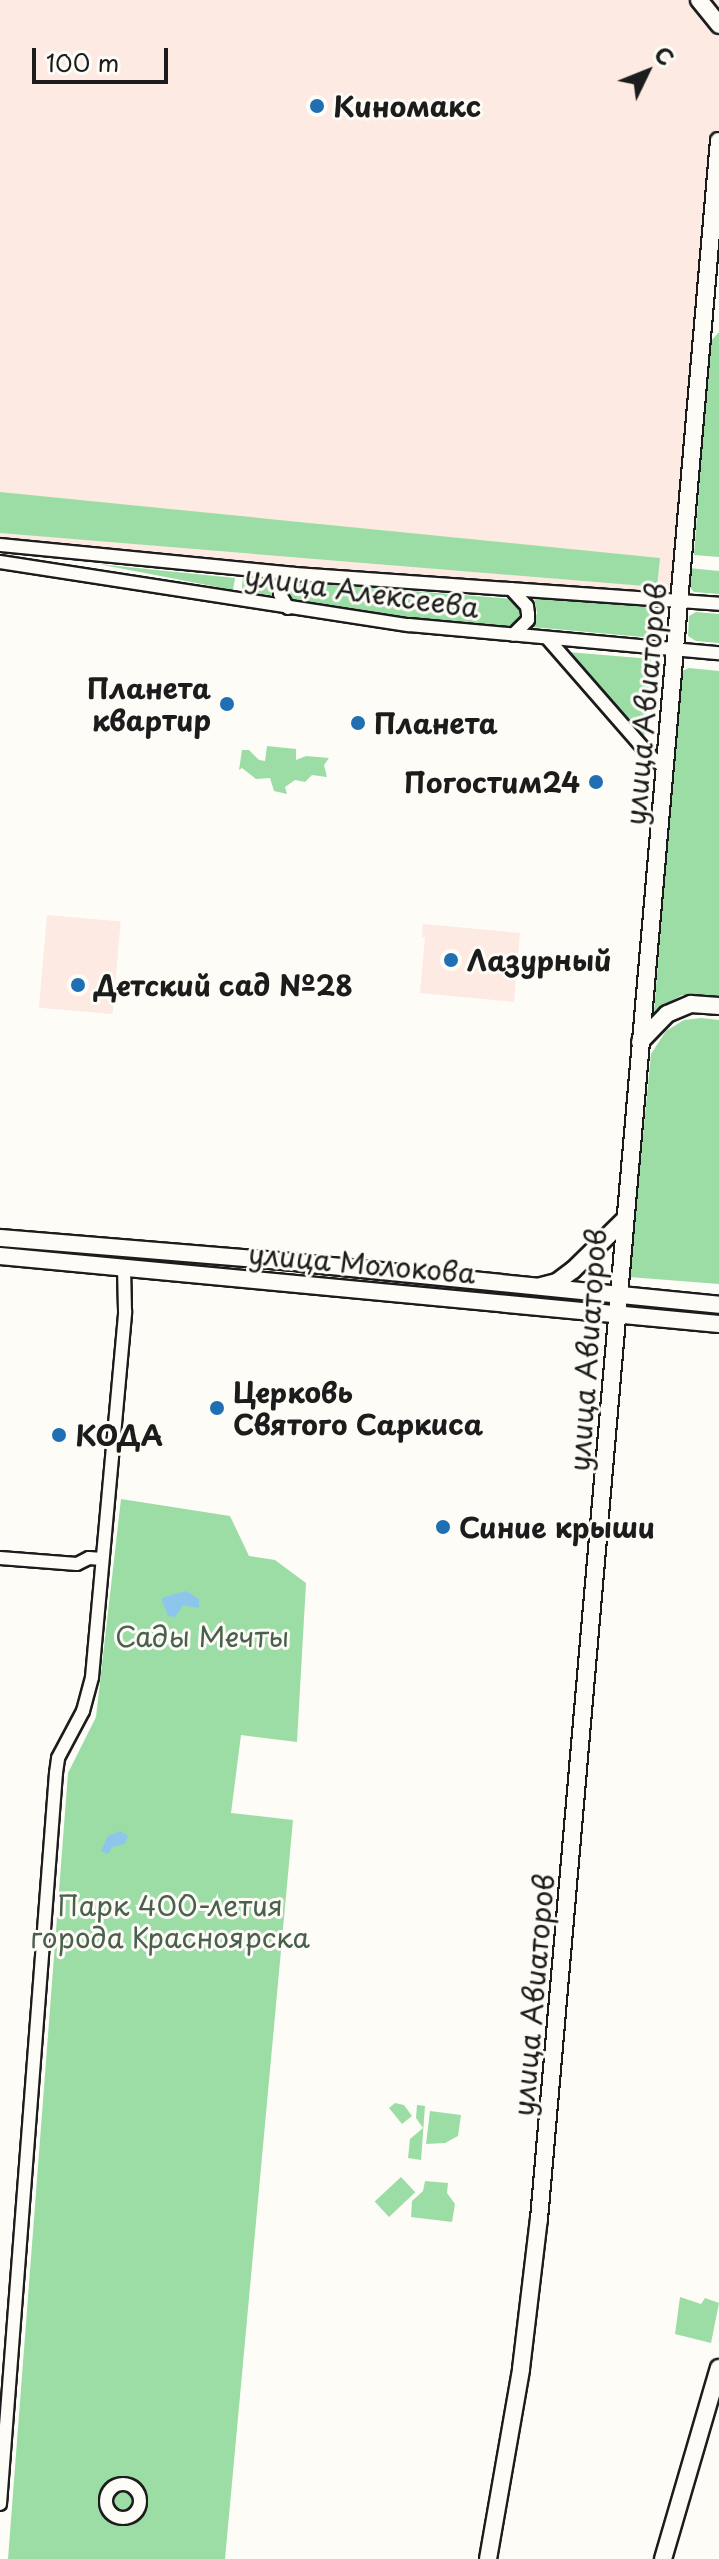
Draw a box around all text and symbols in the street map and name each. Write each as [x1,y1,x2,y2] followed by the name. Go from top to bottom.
[36,32,172,82] scale bar
[607,32,687,112] north arrow
[647,38,683,73] text: С
[46,44,119,80] text: 100 m
[333,89,481,123] place label: Киномакс
[308,97,326,115] marker: Киномакс
[242,558,482,624] street label: улица Алексеева
[618,581,672,827] street label: улица Авиаторов
[87,671,211,737] place label: Планета квартир
[218,695,236,713] marker: Планета квартир
[374,706,498,740] place label: Планета
[349,714,367,732] marker: Планета
[404,765,580,799] place label: Погостим24
[587,773,605,791] marker: Погостим24
[467,943,612,977] place label: Лазурный
[442,951,460,969] marker: Лазурный
[94,968,354,1002] place label: Детский сад №28
[69,976,87,994] marker: Детский сад №28
[562,1227,612,1473] street label: улица Авиаторов
[246,1236,478,1290] street label: улица Молокова
[233,1375,484,1441] place label: Церковь Святого Саркиса
[208,1399,226,1417] marker: Церковь Святого Саркиса
[75,1418,163,1452] place label: КОДА
[50,1426,68,1444] marker: КОДА
[459,1510,657,1544] place label: Синие крыши
[434,1518,452,1536] marker: Синие крыши
[115,1619,289,1653] park label: Сады Мечты
[506,1872,560,2118] street label: улица Авиаторов
[29,1888,311,1954] park label: Парк 400-летия города Красноярска

